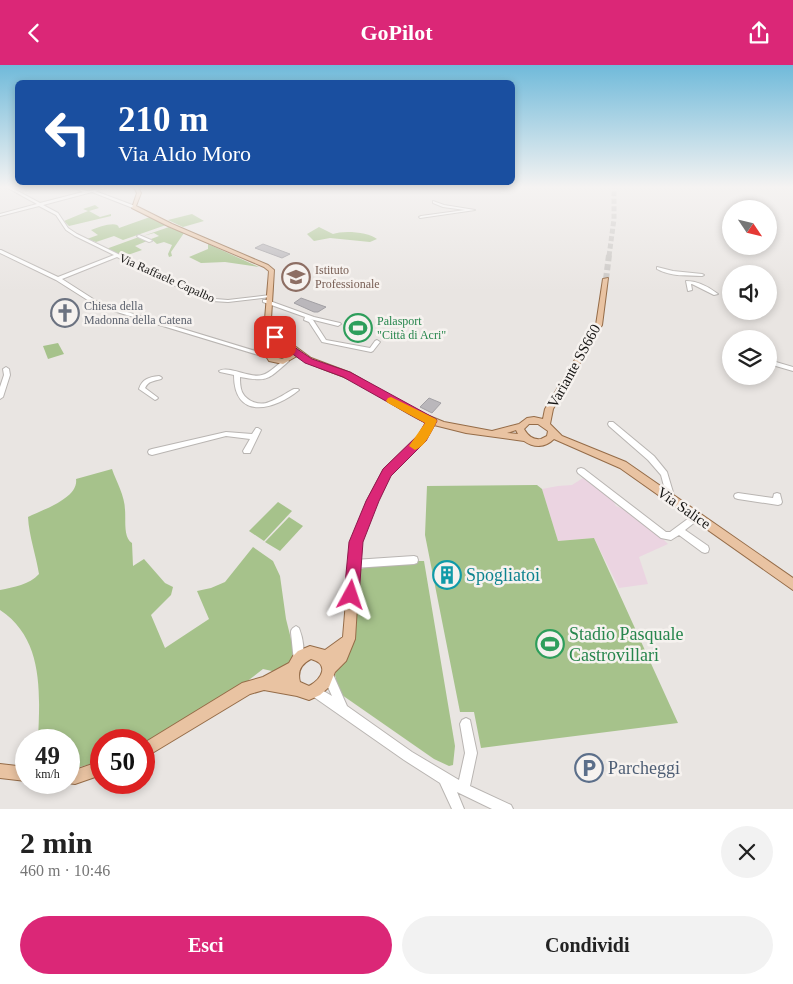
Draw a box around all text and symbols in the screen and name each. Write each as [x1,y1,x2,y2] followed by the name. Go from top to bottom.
[20,19,48,47] icon: back
[745,19,773,47] icon: share
[360,20,433,45] text: GoPilot
[35,100,100,165] icon: left
[118,100,208,139] text: 210 m
[118,141,251,166] text: Via Aldo Moro
[722,200,778,255] north arrow
[722,200,777,385] map controls
[117,251,217,305] street label: Via Raffaele Capalbo
[281,262,311,292] school or university icon: Istituto Professionale
[315,263,380,291] place label: Istituto Professionale
[722,265,777,320] button: sound
[50,298,80,328] church icon: Chiesa della Madonna della Catena
[84,299,193,327] place label: Chiesa della Madonna della Catena
[343,313,373,343] sports icon: Palasport "Città di Acri"
[377,314,446,342] place label: Palasport "Città di Acri"
[254,316,296,358] pin
[544,321,604,411] street label: Variante SS660
[261,323,289,351] icon: arrive
[722,330,777,385] button: layers
[654,484,714,532] street label: Via Salice
[432,560,462,590] building icon: Spogliatoi
[466,565,540,585] place label: Spogliatoi
[324,568,376,620] position arrow
[569,624,684,665] place label: Stadio Pasquale Castrovillari
[535,629,565,659] sports icon: Stadio Pasquale Castrovillari
[90,729,155,794] speed limit sign: 50
[35,742,60,769] text: 49
[574,753,604,783] parking icon: Parcheggi
[608,758,680,778] place label: Parcheggi
[35,767,60,781] text: km/h
[20,826,93,859] text: 2 min
[721,826,773,878] button: close
[20,862,110,879] text: 460 m · 10:46
[20,916,392,974] button: Esci
[402,916,773,974] button: Condividi

